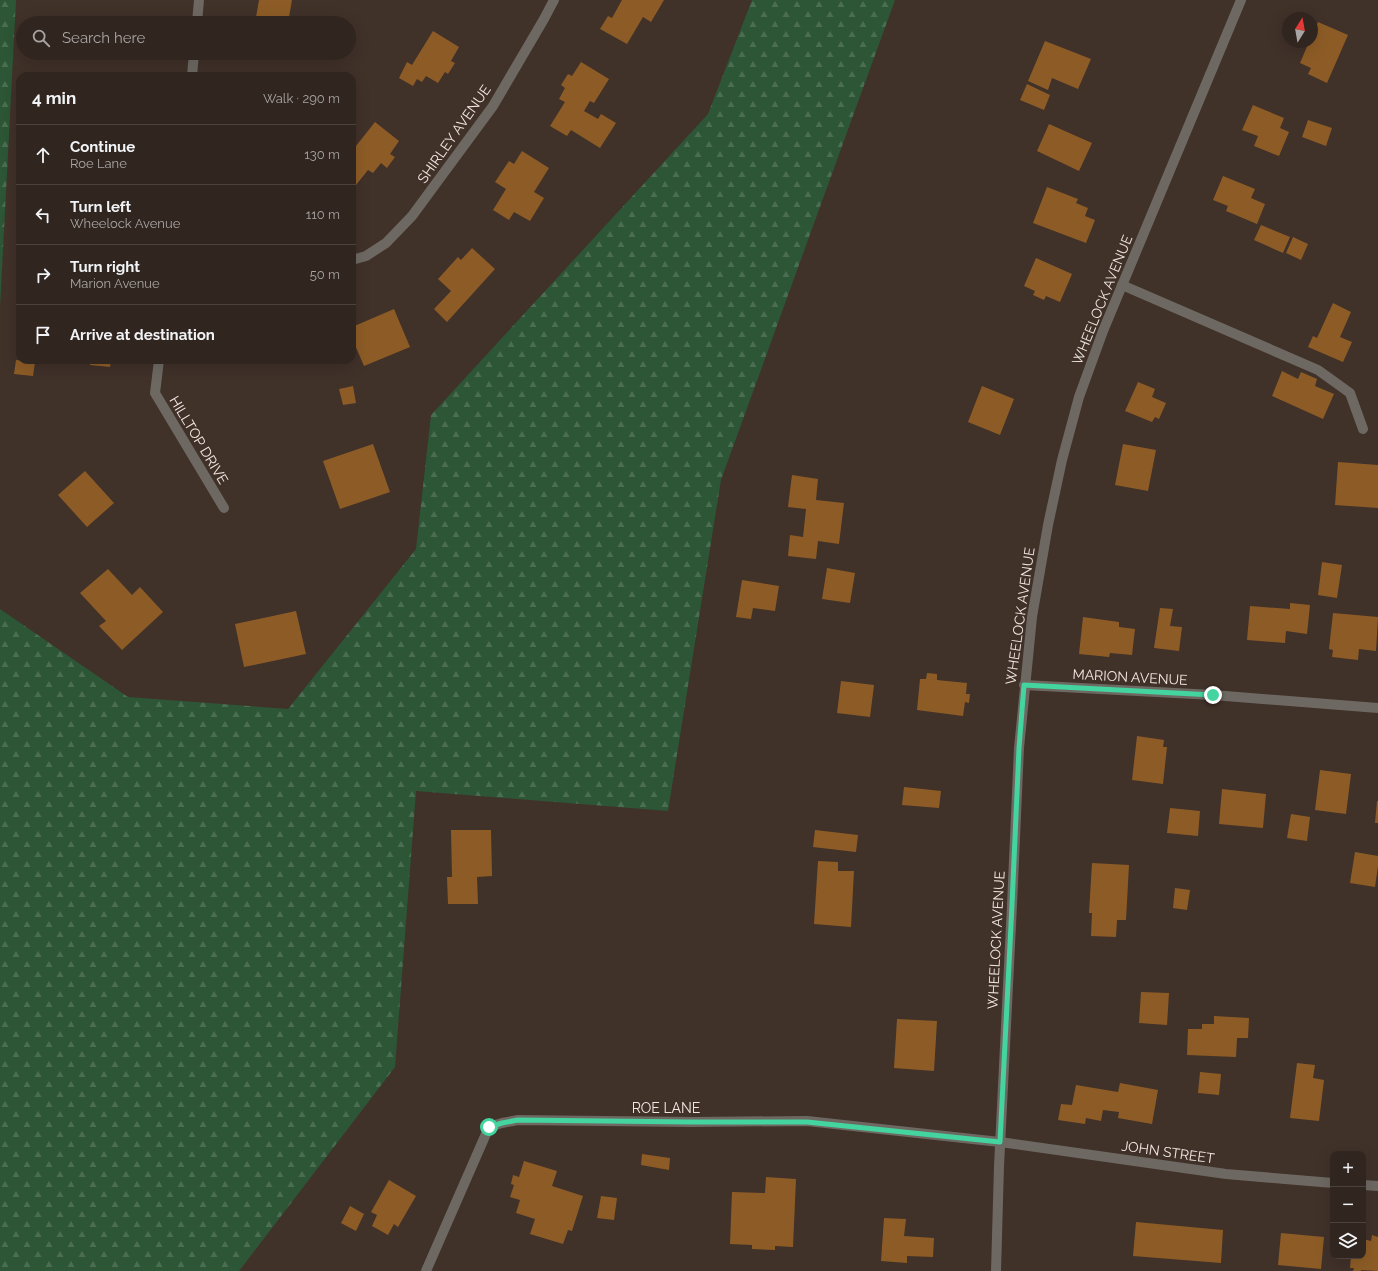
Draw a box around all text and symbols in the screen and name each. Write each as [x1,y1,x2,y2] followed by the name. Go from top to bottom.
[1282,12,1318,48] north arrow
[16,16,356,60] search box
[30,27,52,49] icon: search
[62,29,145,47] text: Search here
[414,82,494,186] street label: SHIRLEY AVENUE
[32,88,76,108] text: 4 min
[263,91,340,106] text: Walk · 290 m
[70,138,135,156] text: Continue
[32,144,54,166] icon: ahead
[304,147,340,162] text: 130 m
[70,156,127,171] text: Roe Lane
[70,198,131,216] text: Turn left
[32,204,54,226] icon: left
[306,207,340,222] text: 110 m
[70,216,180,231] text: Wheelock Avenue
[1069,233,1135,367] street label: WHEELOCK AVENUE
[70,258,140,276] text: Turn right
[32,264,54,286] icon: right
[310,267,340,282] text: 50 m
[70,276,160,291] text: Marion Avenue
[32,324,54,346] icon: arrive
[70,326,215,344] text: Arrive at destination
[166,393,232,487] street label: HILLTOP DRIVE
[1002,546,1038,686] street label: WHEELOCK AVENUE
[1072,666,1188,688] street label: MARION AVENUE
[1204,686,1222,704] route end
[984,870,1008,1010] street label: WHEELOCK AVENUE
[632,1100,700,1116] street label: ROE LANE
[480,1118,498,1136] route start
[1120,1138,1216,1167] street label: JOHN STREET
[1330,1151,1366,1259] map controls
[1330,1151,1366,1187] button: +
[1330,1187,1366,1223] button: −
[1330,1223,1366,1259] button: layers

